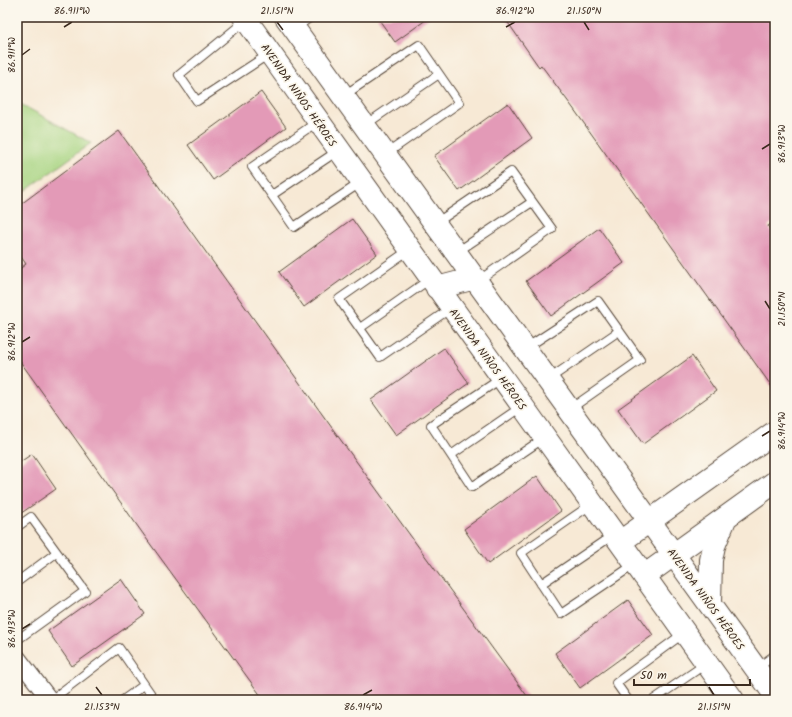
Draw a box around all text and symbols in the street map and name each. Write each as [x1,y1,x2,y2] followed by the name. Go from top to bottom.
[54,3,90,19] text: 86.911°W
[260,3,294,19] text: 21.151°N
[496,3,535,19] text: 86.912°W
[567,3,602,19] text: 21.150°N
[4,37,20,73] text: 86.911°W
[256,40,341,151] street label: AVENIDA NIÑOS HÉROES
[774,124,790,163] text: 86.913°W
[774,291,790,327] text: 21.150°N
[444,305,531,415] street label: AVENIDA NIÑOS HÉROES
[4,322,20,362] text: 86.912°W
[774,411,790,450] text: 86.914°W
[662,545,749,655] street label: AVENIDA NIÑOS HÉROES
[4,609,20,648] text: 86.913°W
[634,661,750,687] scale bar
[640,666,667,685] text: 50 m
[84,699,120,715] text: 21.153°N
[344,699,383,715] text: 86.914°W
[697,699,731,715] text: 21.151°N

